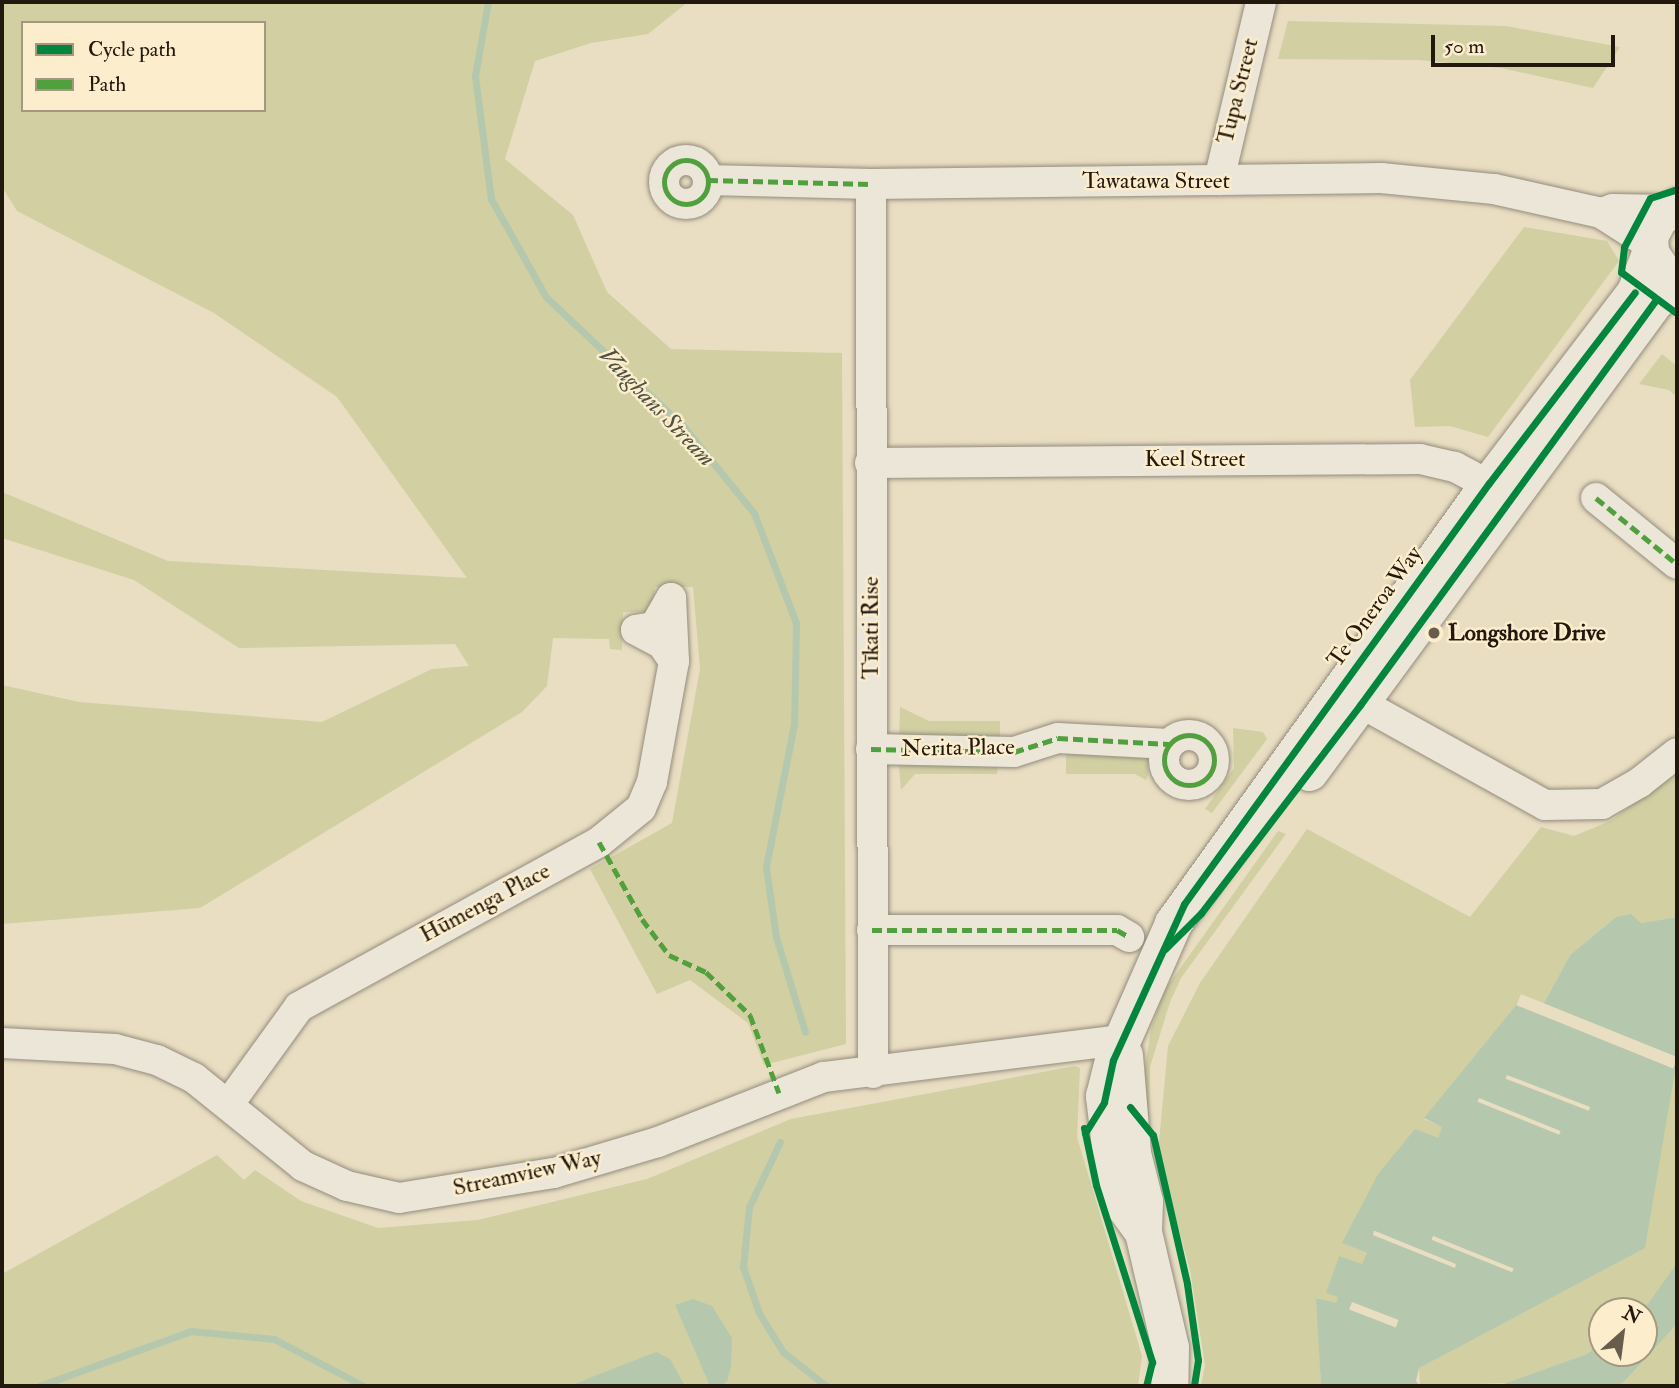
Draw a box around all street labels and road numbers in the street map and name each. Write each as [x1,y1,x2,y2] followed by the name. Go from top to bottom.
[1212,35,1264,147] street label: Tupa Street
[1082,167,1230,195] street label: Tawatawa Street
[1144,445,1246,473] street label: Keel Street
[1322,541,1428,673] street label: Te Oneroa Way
[857,577,885,679] street label: Tīkati Rise
[901,733,1015,763] street label: Nerita Place
[415,857,555,949] street label: Hūmenga Place
[451,1144,603,1202] street label: Streamview Way

